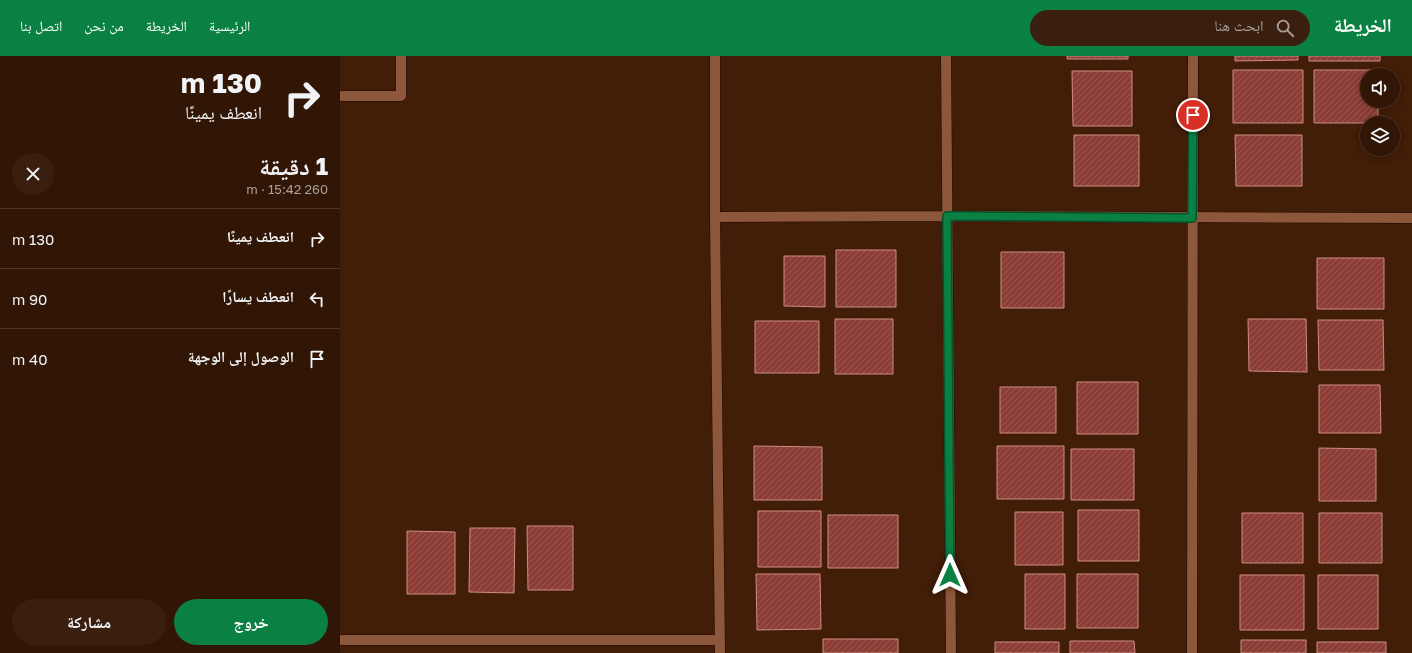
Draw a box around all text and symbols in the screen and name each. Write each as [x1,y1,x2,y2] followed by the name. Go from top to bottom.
[1030,10,1310,46] search box
[1334,13,1392,36] text: الخريطة
[1214,16,1264,34] text: ابحث هنا
[20,17,62,34] text: اتصل بنا
[84,17,124,34] text: من نحن
[146,17,187,34] text: الخريطة
[209,17,250,34] text: الرئيسية
[1274,17,1296,39] icon: search
[181,66,262,99] text: 130 m
[1360,68,1400,156] map controls
[1360,68,1400,108] button: sound
[276,72,328,124] icon: right
[1176,98,1210,132] pin
[185,101,262,123] text: انعطف يمينًا
[1182,104,1204,126] icon: arrive
[1360,116,1400,156] button: layers
[259,151,328,180] text: 1 دقيقة
[12,153,54,195] button: close
[246,181,328,197] text: 260 m · 15:42
[227,227,294,245] text: انعطف يمينًا
[306,228,328,250] icon: right
[12,230,54,248] text: 130 m
[222,287,294,305] text: انعطف يسارًا
[306,288,328,310] icon: left
[12,290,47,308] text: 90 m
[188,347,294,365] text: الوصول إلى الوجهة
[306,348,328,370] icon: arrive
[12,350,48,368] text: 40 m
[929,554,971,596] position arrow
[12,599,166,645] button: مشاركة
[174,599,328,645] button: خروج

